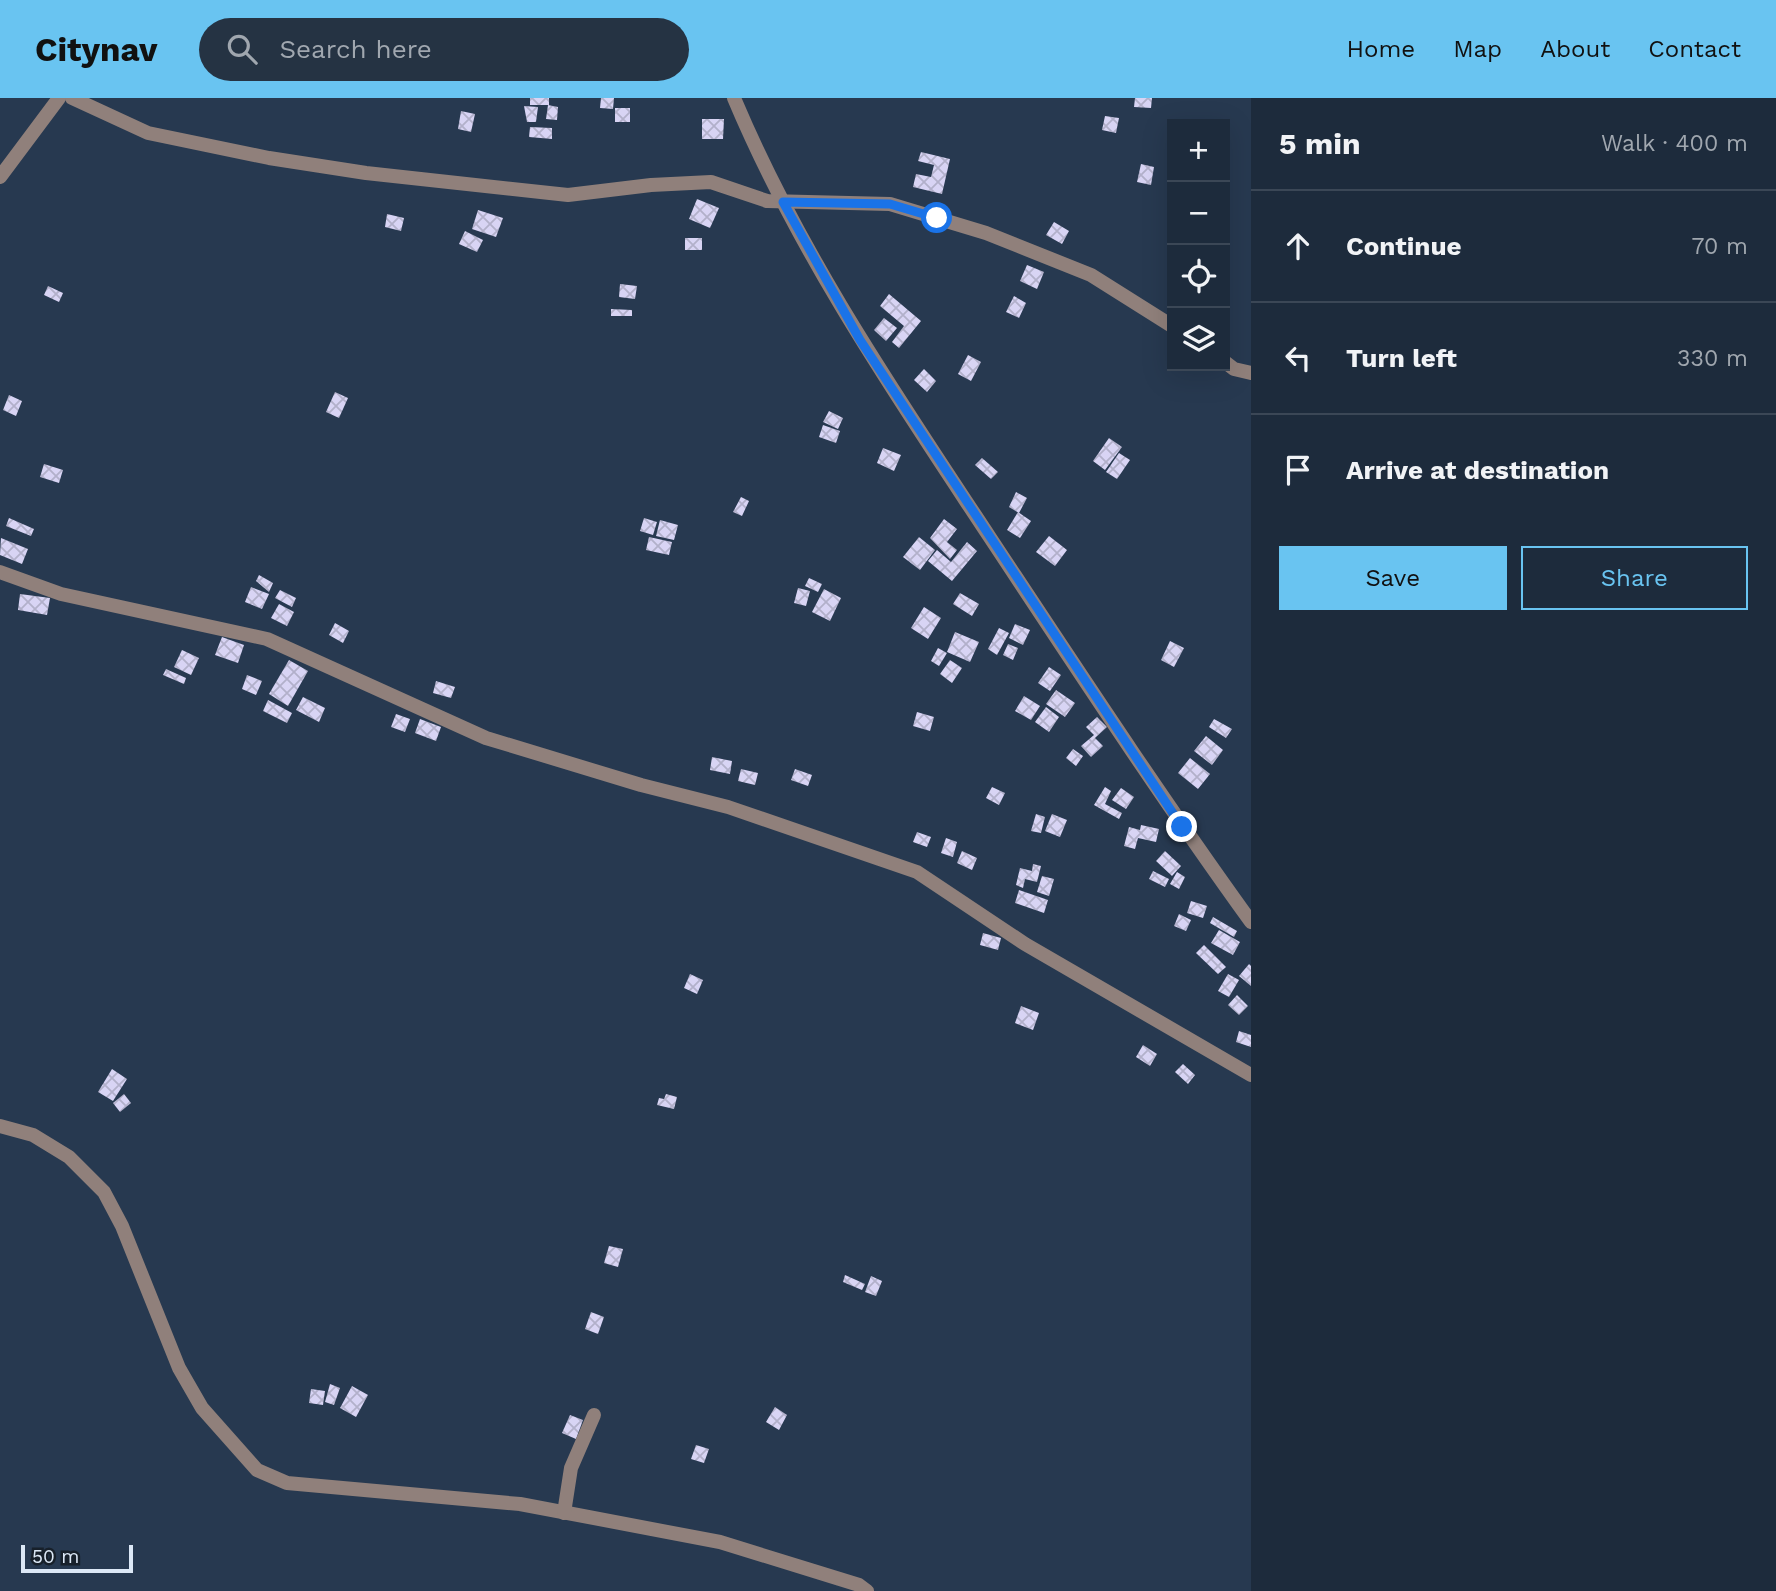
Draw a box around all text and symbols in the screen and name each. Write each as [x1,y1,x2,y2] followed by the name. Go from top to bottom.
[199,18,689,81] search box
[35,30,157,69] text: Citynav
[223,30,261,68] icon: search
[279,34,432,64] text: Search here
[1347,35,1415,63] text: Home
[1453,35,1502,63] text: Map
[1540,35,1610,63] text: About
[1648,35,1741,63] text: Contact
[1167,119,1230,371] map controls
[1167,119,1230,182] button: +
[1279,126,1361,161] text: 5 min
[1601,130,1748,157] text: Walk · 400 m
[1167,182,1230,245] button: −
[921,202,952,233] route start
[1279,227,1317,265] icon: ahead
[1346,231,1462,261] text: Continue
[1691,233,1748,260] text: 70 m
[1167,245,1230,308] button: locate
[1167,308,1230,371] button: layers
[1279,339,1317,377] icon: left
[1346,343,1457,373] text: Turn left
[1677,345,1748,372] text: 330 m
[1279,451,1317,489] icon: arrive
[1346,455,1609,485] text: Arrive at destination
[1279,546,1507,610] button: Save
[1521,546,1748,610] button: Share
[1166,811,1197,842] route end
[21,1542,133,1574] scale bar
[32,1545,79,1568] text: 50 m

